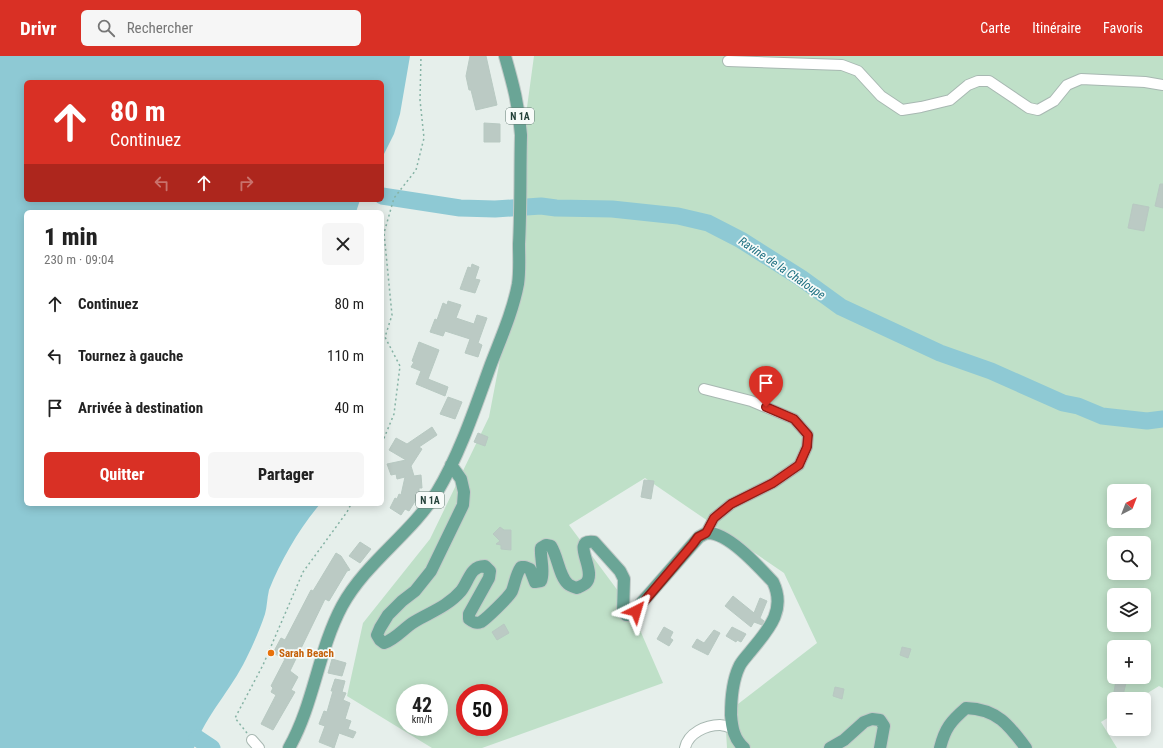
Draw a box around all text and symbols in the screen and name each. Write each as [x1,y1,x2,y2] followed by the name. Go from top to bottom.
[81,10,361,46] search box
[20,17,57,40] text: Drivr
[95,17,117,39] icon: search
[127,19,193,37] text: Rechercher
[980,20,1010,36] text: Carte
[1032,20,1081,36] text: Itinéraire
[1103,20,1143,36] text: Favoris
[110,95,166,128] text: 80 m
[44,96,96,148] icon: ahead
[506,108,534,124] road number: N 1A
[110,129,181,150] text: Continuez
[151,172,173,194] icon: left
[193,172,215,194] icon: ahead
[235,172,257,194] icon: right
[44,223,98,251] text: 1 min
[322,223,364,265] button: close
[736,234,828,302] water label: Ravine de la Chaloupe
[44,252,114,267] text: 230 m · 09:04
[44,293,66,315] icon: ahead
[78,295,139,313] text: Continuez
[334,295,364,313] text: 80 m
[44,345,66,367] icon: left
[78,347,183,365] text: Tournez à gauche
[327,347,364,365] text: 110 m
[749,366,783,407] pin
[755,372,777,394] icon: arrive
[44,397,66,419] icon: arrive
[78,399,203,417] text: Arrivée à destination
[334,399,364,417] text: 40 m
[44,452,200,498] button: Quitter
[208,452,364,498] button: Partager
[1107,484,1151,528] north arrow
[1107,484,1151,736] map controls
[416,492,444,508] road number: N 1A
[1107,536,1151,580] button: search
[1107,588,1151,632] button: layers
[615,590,657,632] position arrow
[1107,640,1151,684] button: +
[279,647,334,660] place label: Sarah Beach
[266,648,276,658] marker: Sarah Beach
[456,684,508,736] speed limit sign: 50
[1107,692,1151,736] button: −
[412,693,432,717] text: 42
[412,714,432,725] text: km/h

